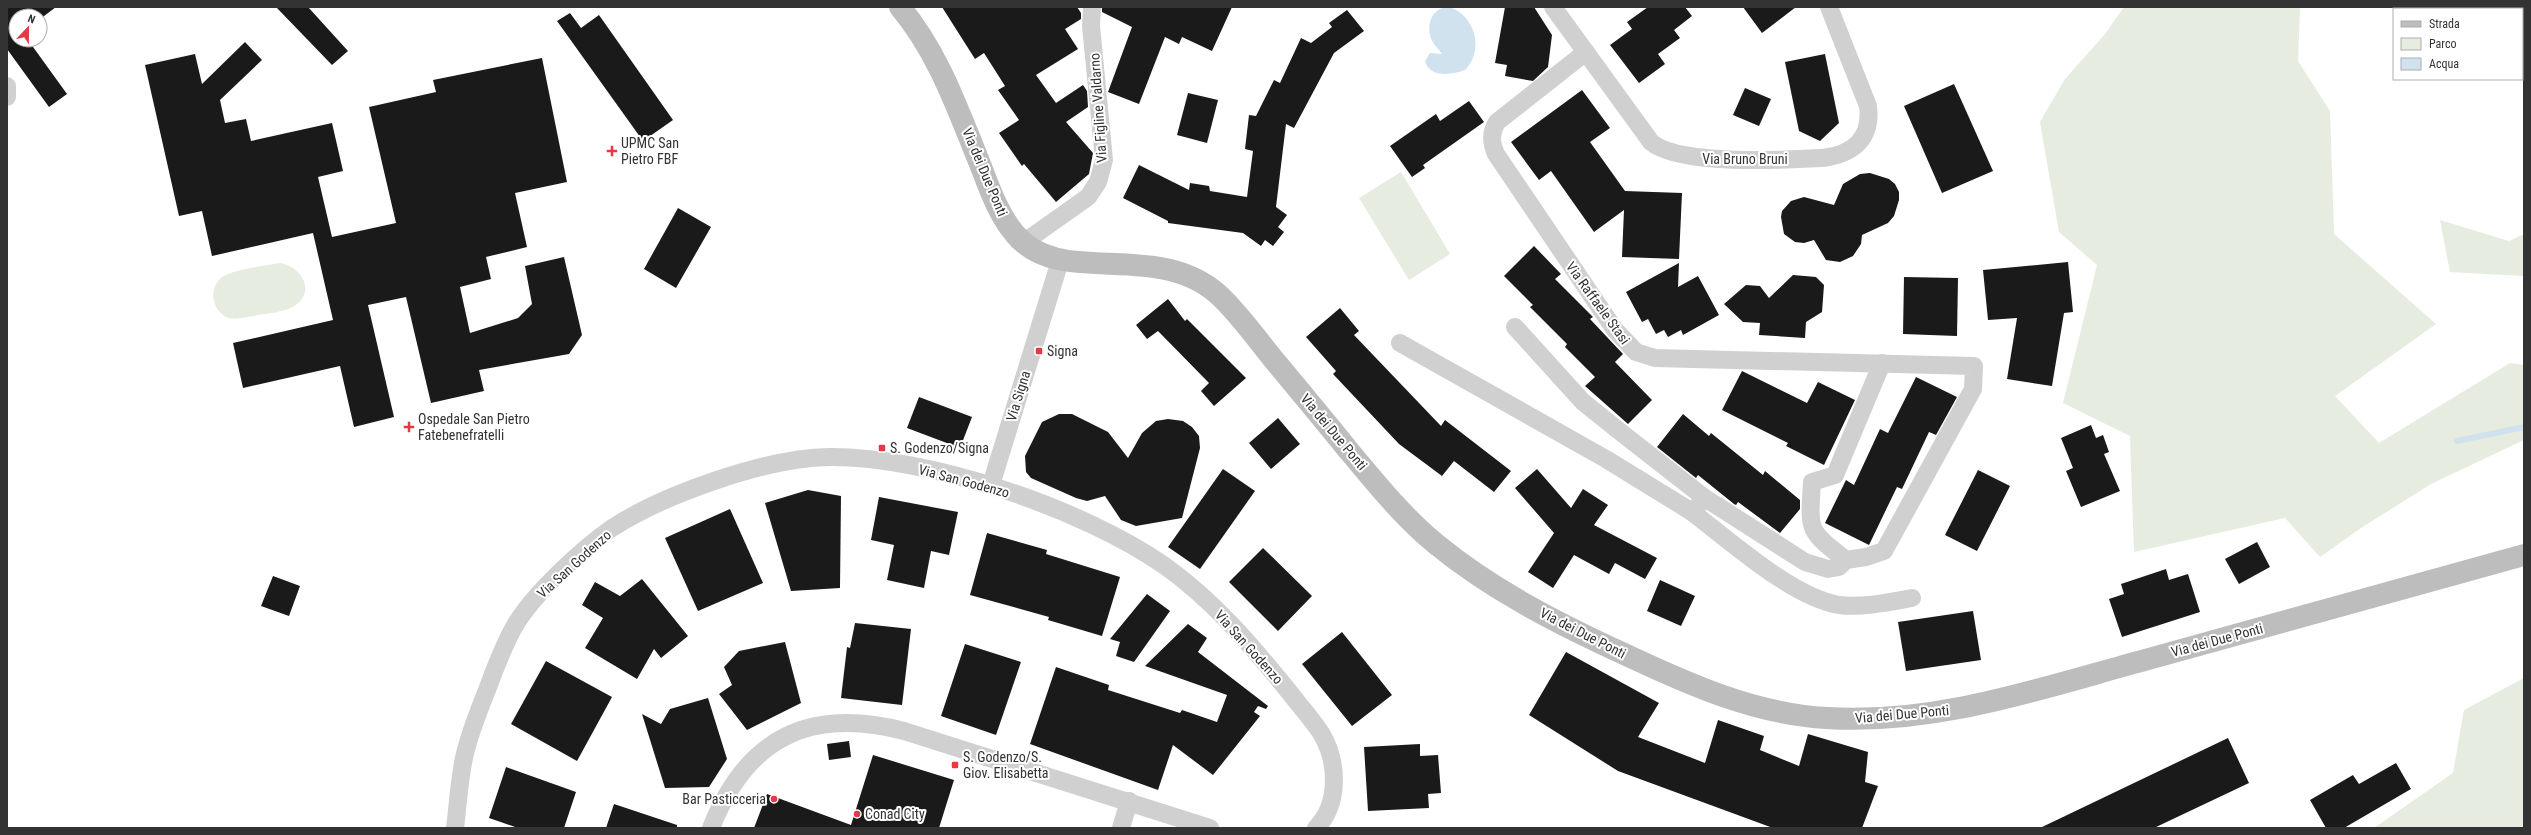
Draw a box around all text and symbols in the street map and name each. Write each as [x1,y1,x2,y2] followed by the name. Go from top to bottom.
[8,8,48,48] north arrow
[2393,8,2523,80] legend
[26,12,37,27] text: N
[2429,17,2460,31] text: Strada
[2429,37,2456,51] text: Parco
[1086,53,1110,163] street label: Via Figline Valdarno
[2429,57,2459,71] text: Acqua
[959,125,1011,219] street label: Via dei Due Ponti
[621,135,679,167] place label: UPMC San Pietro FBF
[606,145,618,157] marker: UPMC San Pietro FBF
[1702,151,1788,167] street label: Via Bruno Bruni
[1563,259,1633,347] street label: Via Raffaele Stasi
[1047,343,1078,359] place label: Signa
[1034,346,1044,356] marker: Signa
[1003,369,1033,423] street label: Via Signa
[1298,391,1370,473] street label: Via dei Due Ponti
[418,411,530,443] place label: Ospedale San Pietro Fatebenefratelli
[403,421,415,433] marker: Ospedale San Pietro Fatebenefratelli
[890,440,989,456] place label: S. Godenzo/Signa
[877,443,887,453] marker: S. Godenzo/Signa
[917,461,1011,501] street label: Via San Godenzo
[534,527,614,601] street label: Via San Godenzo
[1537,604,1629,662] street label: Via dei Due Ponti
[1212,607,1286,687] street label: Via San Godenzo
[2169,620,2265,660] street label: Via dei Due Ponti
[1854,702,1950,726] street label: Via dei Due Ponti
[963,749,1049,781] place label: S. Godenzo/S. Giov. Elisabetta
[950,760,960,770] marker: S. Godenzo/S. Giov. Elisabetta
[682,791,766,807] place label: Bar Pasticceria
[769,794,779,804] marker: Bar Pasticceria
[865,806,925,822] place label: Conad City
[852,809,862,819] marker: Conad City

